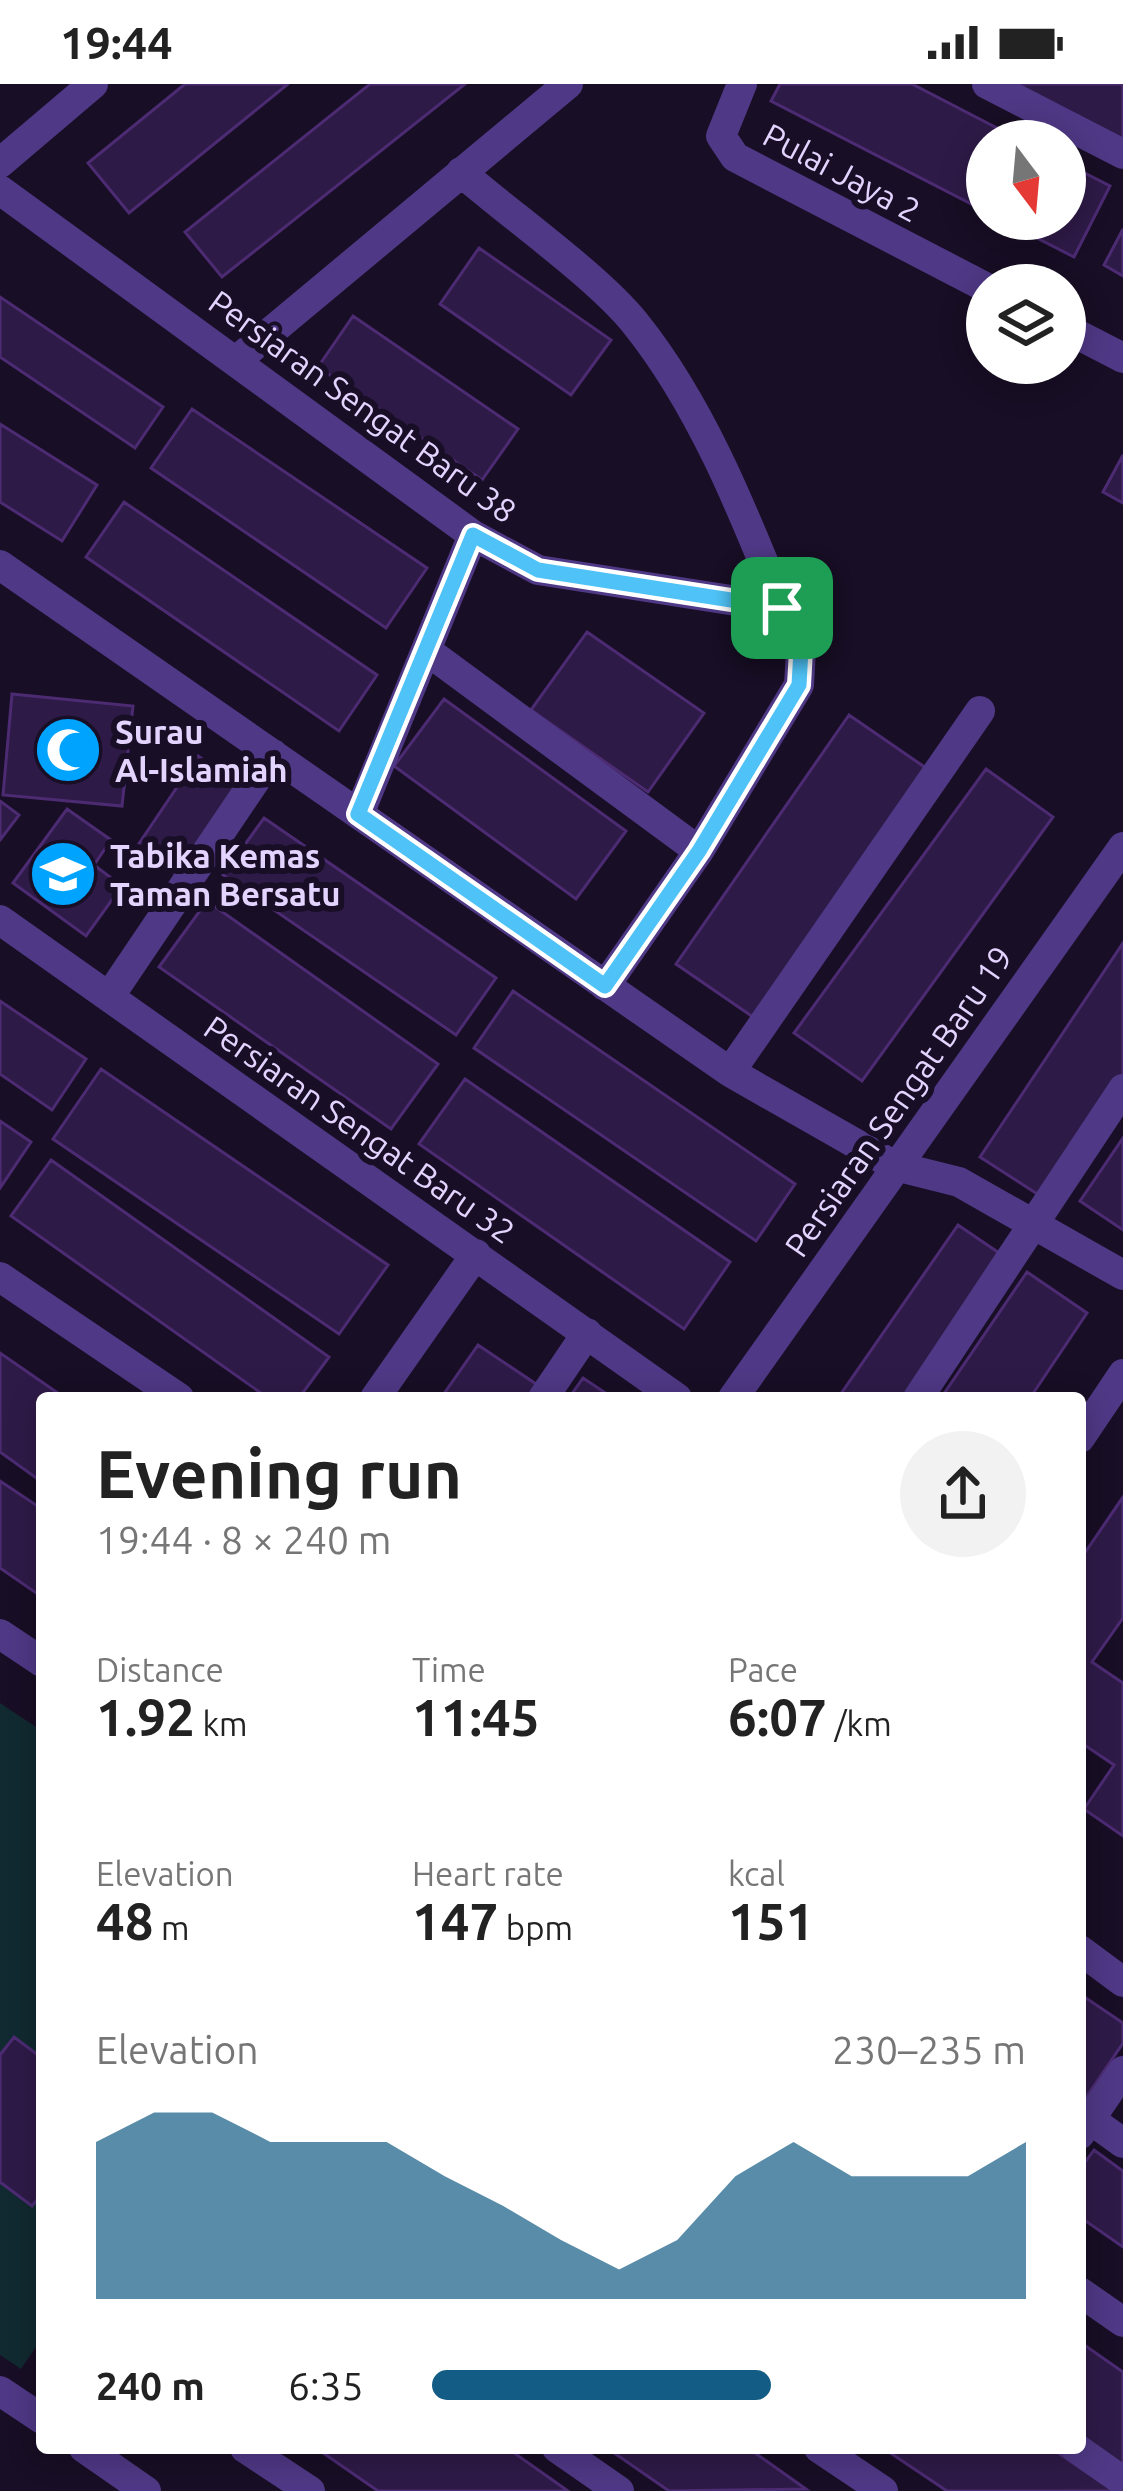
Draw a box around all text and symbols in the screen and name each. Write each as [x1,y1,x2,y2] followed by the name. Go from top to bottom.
[60,17,173,68] text: 19:44
[757,115,927,229] street label: Pulai Jaya 2
[966,120,1086,240] north arrow
[966,120,1086,384] map controls
[966,264,1086,384] button: layers
[203,282,523,530] street label: Persiaran Sengat Baru 38
[731,557,833,659] pin
[749,575,815,641] icon: arrive
[115,713,288,788] place label: Surau Al-Islamiah
[33,715,103,785] mosque icon: Surau Al-Islamiah
[110,837,341,912] place label: Tabika Kemas Taman Bersatu
[28,839,98,909] school or university icon: Tabika Kemas Taman Bersatu
[777,939,1019,1263] street label: Persiaran Sengat Baru 19
[198,1008,522,1250] street label: Persiaran Sengat Baru 32
[900,1431,1026,1557] button: share
[96,1436,462,1510] text: Evening run
[96,1518,391,1561] text: 19:44 · 8 × 240 m
[96,1651,224,1688] text: Distance
[412,1651,486,1688] text: Time
[728,1651,798,1688] text: Pace
[96,1688,195,1746] text: 1.92
[412,1688,540,1746] text: 11:45
[728,1688,827,1746] text: 6:07
[195,1705,248,1742] text: km
[827,1705,892,1742] text: /km
[96,1855,234,1892] text: Elevation
[412,1855,564,1892] text: Heart rate
[728,1855,785,1892] text: kcal
[96,1892,154,1950] text: 48
[412,1892,498,1950] text: 147
[728,1892,814,1950] text: 151
[154,1909,190,1946] text: m
[498,1909,573,1946] text: bpm
[96,2028,259,2071] text: Elevation
[832,2028,1026,2071] text: 230–235 m
[96,2364,205,2407] text: 240 m
[288,2364,364,2407] text: 6:35

